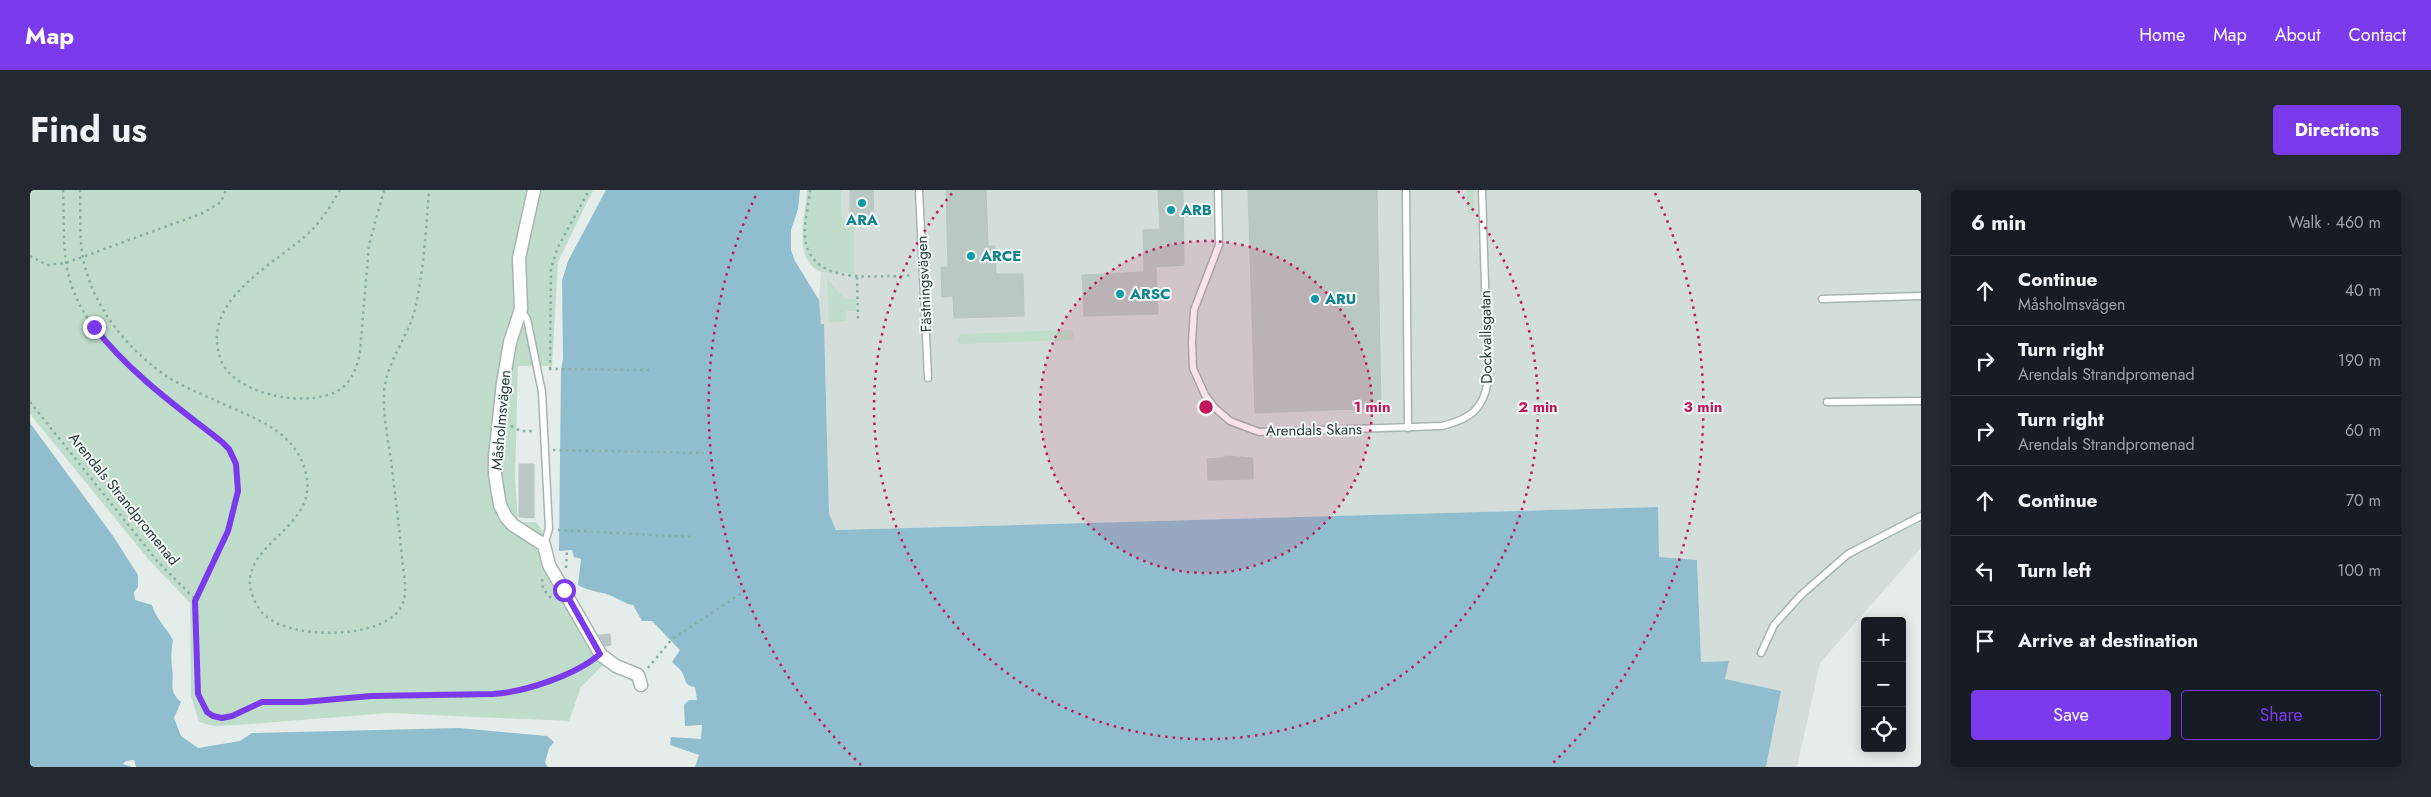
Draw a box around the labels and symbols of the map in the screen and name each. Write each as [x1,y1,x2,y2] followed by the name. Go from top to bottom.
[856,197,868,209] marker: ARA
[1180,199,1212,221] place label: ARB
[1165,204,1177,216] marker: ARB
[845,209,879,231] place label: ARA
[910,235,938,333] street label: Fästningsvägen
[980,245,1021,267] place label: ARCE
[965,250,977,262] marker: ARCE
[1129,283,1171,305] place label: ARSC
[1114,288,1126,300] marker: ARSC
[1324,288,1356,310] place label: ARU
[1474,290,1498,384] street label: Dockvallsgatan
[1309,293,1321,305] marker: ARU
[83,316,106,339] route end
[486,369,516,471] street label: Måsholmsvägen
[1353,396,1391,418] text: 1 min
[1518,396,1558,418] text: 2 min
[1684,396,1722,418] text: 3 min
[1197,398,1215,416] centre of rings
[1266,418,1362,442] street label: Arendals Skans
[63,428,185,570] street label: Arendals Strandpromenad
[553,579,576,602] route start

